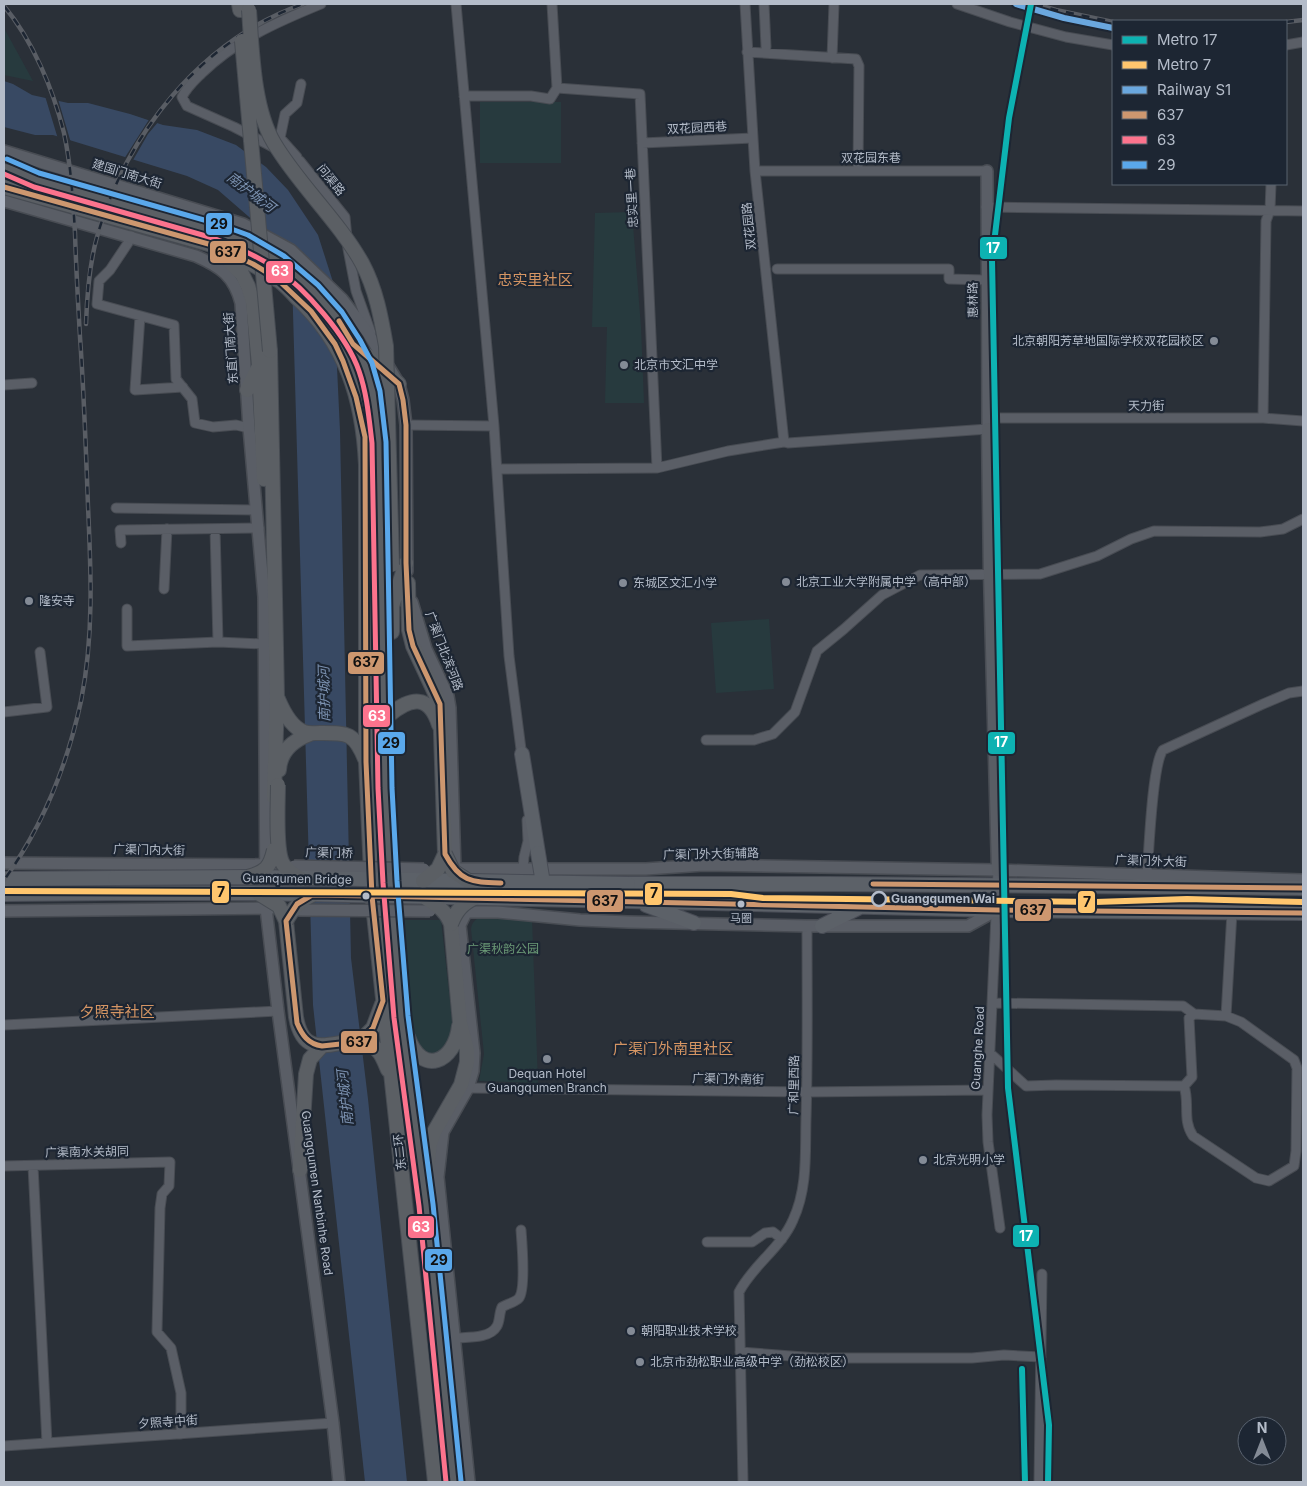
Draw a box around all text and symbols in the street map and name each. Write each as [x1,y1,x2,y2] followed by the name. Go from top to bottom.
[1112,20,1287,185] legend
[1157,30,1217,49] text: Metro 17
[1157,55,1211,74] text: Metro 7
[1157,80,1231,99] text: Railway S1
[1157,105,1184,124] text: 637
[667,118,727,137] street label: 双花园西巷
[1157,130,1176,149] text: 63
[841,150,901,165] street label: 双花园东巷
[1157,155,1175,174] text: 29
[91,156,164,191] street label: 建国门南大街
[314,161,349,198] street label: 问渠路
[224,168,281,217] water label: 南护城河
[622,168,641,228] street label: 忠实里一巷
[739,201,758,251] street label: 双花园路
[205,212,233,236] line badge: 29
[210,215,228,232] text: 29
[979,236,1008,260] line badge: 17
[986,239,1000,256] text: 17
[209,240,247,264] line badge: 637
[215,243,241,260] text: 637
[265,260,294,284] line badge: 63
[271,262,289,279] text: 63
[497,270,573,289] district label: 忠实里社区
[965,282,980,318] street label: 惠林路
[221,312,240,384] street label: 东直门南大街
[1012,333,1204,348] place label: 北京朝阳芳草地国际学校双花园校区
[1208,335,1220,347] marker: 北京朝阳芳草地国际学校双花园校区
[634,357,718,372] place label: 北京市文汇中学
[618,359,630,371] marker: 北京市文汇中学
[1128,398,1164,413] street label: 天力街
[796,574,976,589] place label: 北京工业大学附属中学（高中部）
[633,575,717,590] place label: 东城区文汇小学
[780,576,792,588] marker: 北京工业大学附属中学（高中部）
[617,577,629,589] marker: 东城区文汇小学
[39,593,75,608] place label: 隆安寺
[23,595,35,607] marker: 隆安寺
[422,609,467,693] street label: 广渠门北滨河路
[347,651,385,675] line badge: 637
[353,653,379,670] text: 637
[314,663,332,722] water label: 南护城河
[362,704,391,728] line badge: 63
[368,707,386,724] text: 63
[377,731,406,755] line badge: 29
[987,731,1016,755] line badge: 17
[994,733,1008,750] text: 17
[382,734,400,751] text: 29
[113,841,185,858] street label: 广渠门内大街
[305,845,353,860] street label: 广渠门桥
[663,845,759,862] street label: 广渠门外大街辅路
[1115,852,1187,869] street label: 广渠门外大街
[242,870,352,887] street label: Guanqumen Bridge
[211,880,230,904] line badge: 7
[644,882,663,906] line badge: 7
[217,883,225,900] text: 7
[650,884,658,901] text: 7
[586,889,624,913] line badge: 637
[1077,890,1096,914] line badge: 7
[361,891,371,901] unlabelled marker
[871,891,887,907] marker: Guangqumen Wai
[891,891,995,906] place label: Guangqumen Wai
[592,892,618,909] text: 637
[1083,893,1091,910] text: 7
[1014,898,1052,922] line badge: 637
[736,899,746,909] marker: 马圈
[1020,901,1046,918] text: 637
[730,911,752,925] place label: 马圈
[467,941,539,956] park label: 广渠秋韵公园
[79,1002,155,1021] district label: 夕照寺社区
[968,1006,987,1090] street label: Guanghe Road
[340,1030,378,1054] line badge: 637
[346,1033,372,1050] text: 637
[613,1039,733,1058] district label: 广渠门外南里社区
[541,1053,553,1065] marker: Dequan Hotel Guangqumen Branch
[785,1055,802,1115] street label: 广和里西路
[333,1066,356,1127] water label: 南护城河
[487,1066,607,1095] place label: Dequan Hotel Guangqumen Branch
[692,1070,764,1087] street label: 广渠门外南街
[298,1110,336,1276] street label: Guangqumen Nanbinhe Road
[390,1133,409,1171] street label: 东二环
[45,1143,129,1160] street label: 广渠南水关胡同
[933,1152,1005,1167] place label: 北京光明小学
[917,1154,929,1166] marker: 北京光明小学
[407,1215,435,1239] line badge: 63
[412,1218,430,1235] text: 63
[1012,1224,1040,1248] line badge: 17
[1019,1227,1033,1244] text: 17
[424,1248,453,1272] line badge: 29
[430,1251,448,1268] text: 29
[641,1323,737,1338] place label: 朝阳职业技术学校
[625,1325,637,1337] marker: 朝阳职业技术学校
[650,1354,854,1369] place label: 北京市劲松职业高级中学（劲松校区）
[634,1356,646,1368] marker: 北京市劲松职业高级中学（劲松校区）
[138,1412,198,1431] street label: 夕照寺中街
[1237,1416,1287,1466] north arrow
[1257,1419,1267,1436] text: N

